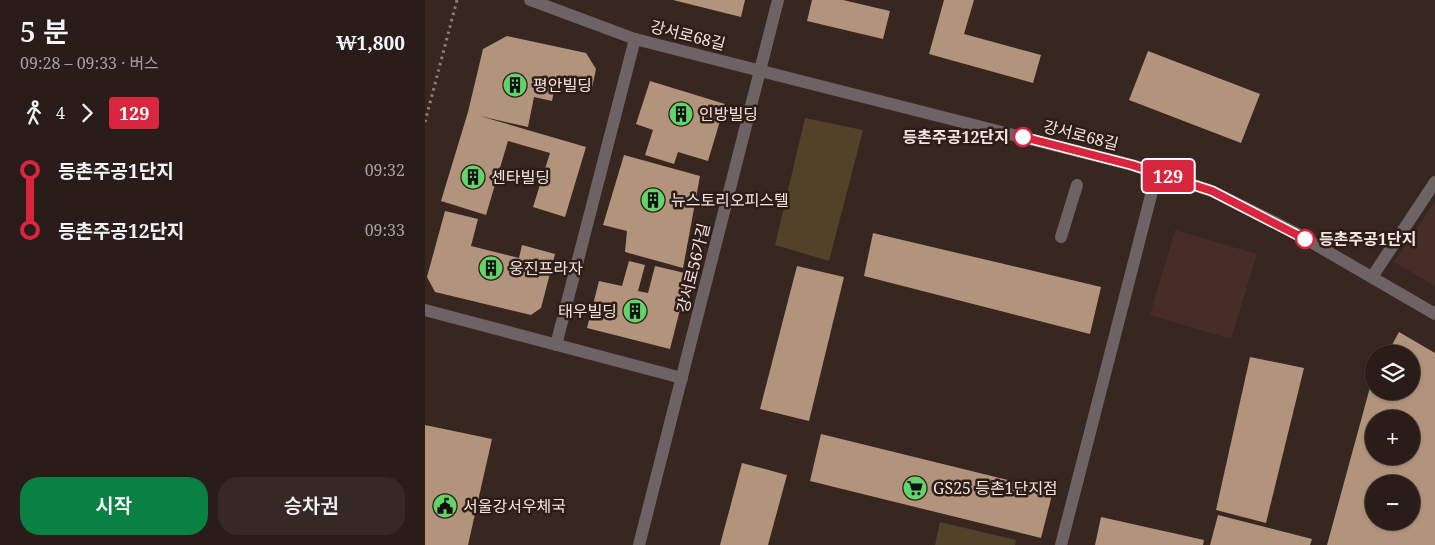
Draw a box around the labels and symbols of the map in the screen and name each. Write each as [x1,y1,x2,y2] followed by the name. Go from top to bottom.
[648,15,728,55] street label: 강서로68길
[502,72,528,98] building icon: 평안빌딩
[533,74,592,96] place label: 평안빌딩
[668,101,694,127] building icon: 인방빌딩
[699,103,758,125] place label: 인방빌딩
[1041,115,1121,155] street label: 강서로68길
[903,126,1009,148] place label: 등촌주공12단지
[1013,127,1033,147] marker: 등촌주공12단지
[1139,160,1197,192] line badge: 129
[460,164,486,190] building icon: 센타빌딩
[491,166,550,188] place label: 센타빌딩
[640,187,666,213] building icon: 뉴스토리오피스텔
[671,189,789,211] place label: 뉴스토리오피스텔
[671,221,715,315] street label: 강서로56가길
[1319,228,1416,250] place label: 등촌주공1단지
[1295,229,1315,249] marker: 등촌주공1단지
[478,255,504,281] building icon: 웅진프라자
[509,257,583,279] place label: 웅진프라자
[622,298,648,324] building icon: 태우빌딩
[558,300,617,322] place label: 태우빌딩
[902,475,928,501] supermarket icon: GS25 등촌1단지점
[933,477,1058,499] place label: GS25 등촌1단지점
[432,493,458,519] public building icon: 서울강서우체국
[463,495,566,517] place label: 서울강서우체국

